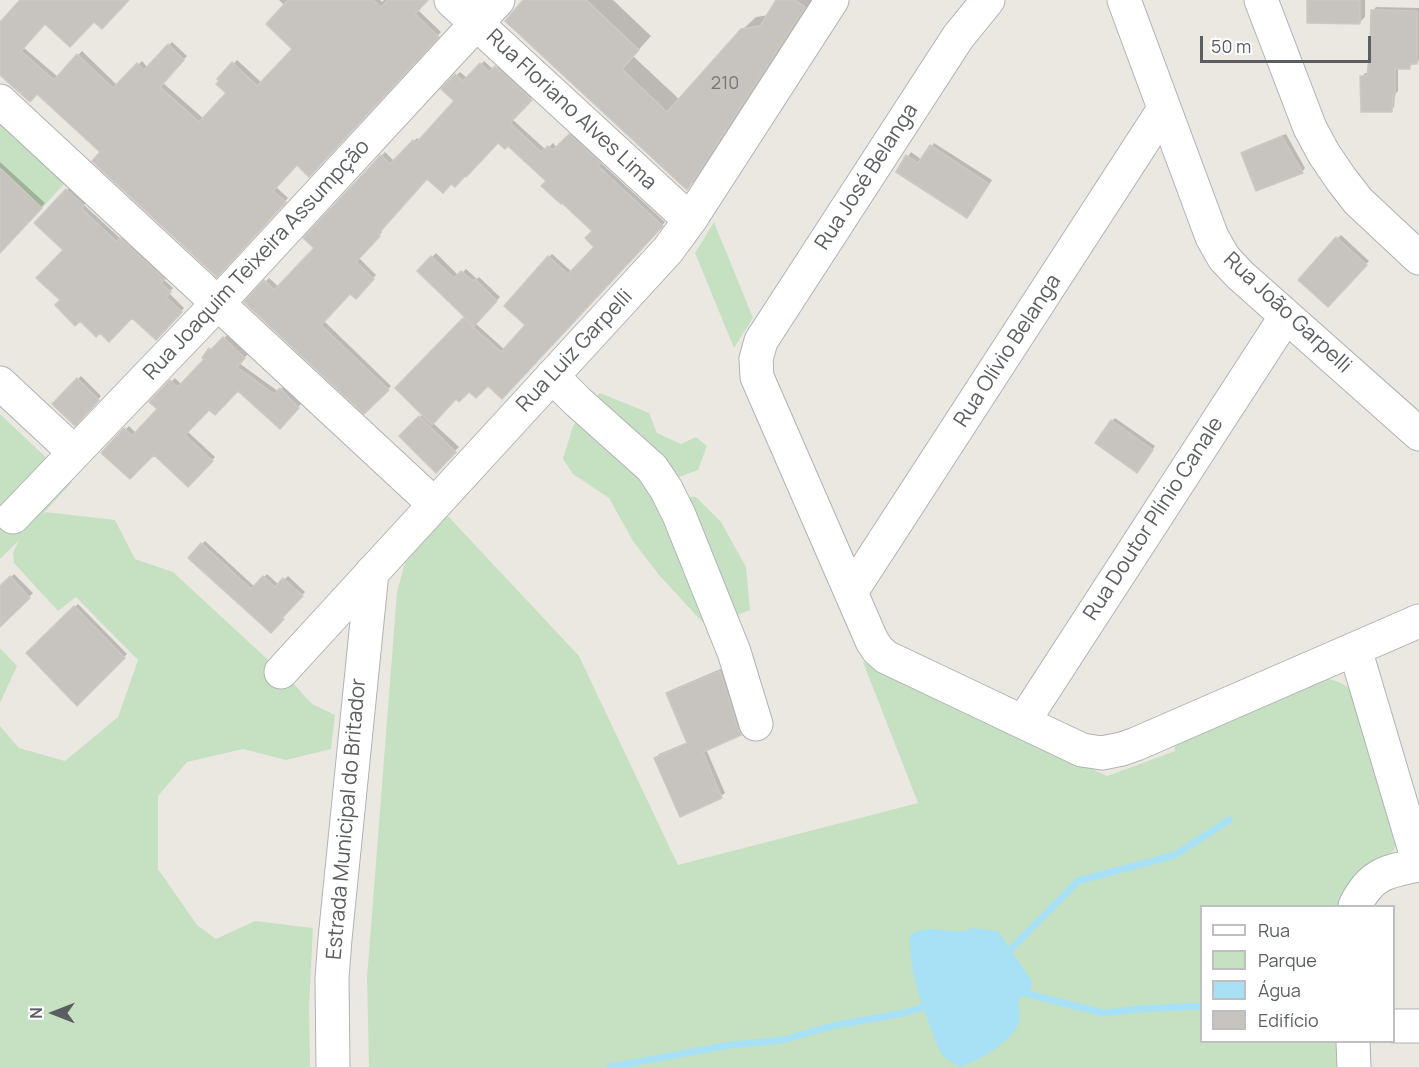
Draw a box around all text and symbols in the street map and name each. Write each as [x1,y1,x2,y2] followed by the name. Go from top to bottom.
[1203,24,1374,62] scale bar
[481,25,661,195] street label: Rua Floriano Alves Lima
[1211,34,1251,58] text: 50 m
[711,73,739,95] house number: 210
[810,99,924,255] street label: Rua José Belanga
[139,134,375,386] street label: Rua Joaquim Teixeira Assumpção
[1218,247,1356,379] street label: Rua João Garpelli
[949,270,1067,432] street label: Rua Olívio Belanga
[512,284,638,418] street label: Rua Luiz Garpelli
[1079,413,1229,625] street label: Rua Doutor Plínio Canale
[322,677,372,961] street label: Estrada Municipal do Britador
[1200,905,1395,1043] legend
[1258,918,1290,942] text: Rua
[1258,948,1317,972] text: Parque
[1258,978,1301,1002] text: Água
[24,983,84,1043] north arrow
[25,1007,47,1019] text: N
[1258,1008,1319,1032] text: Edifício

